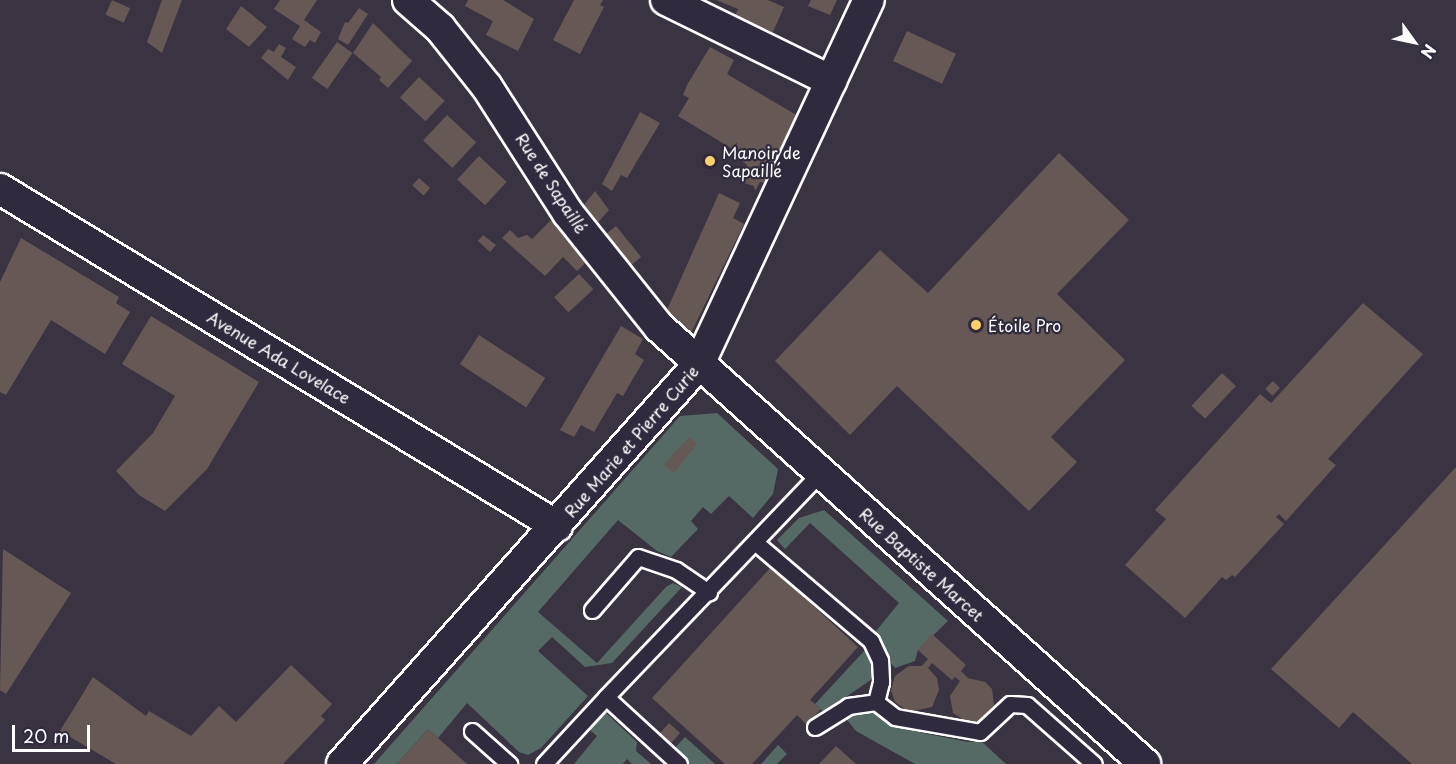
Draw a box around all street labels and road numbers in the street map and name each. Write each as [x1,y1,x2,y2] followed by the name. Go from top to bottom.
[512,128,592,238] street label: Rue de Sapaillé
[205,307,353,407] street label: Avenue Ada Lovelace
[559,360,703,522] street label: Rue Marie et Pierre Curie
[856,503,988,625] street label: Rue Baptiste Marcet

